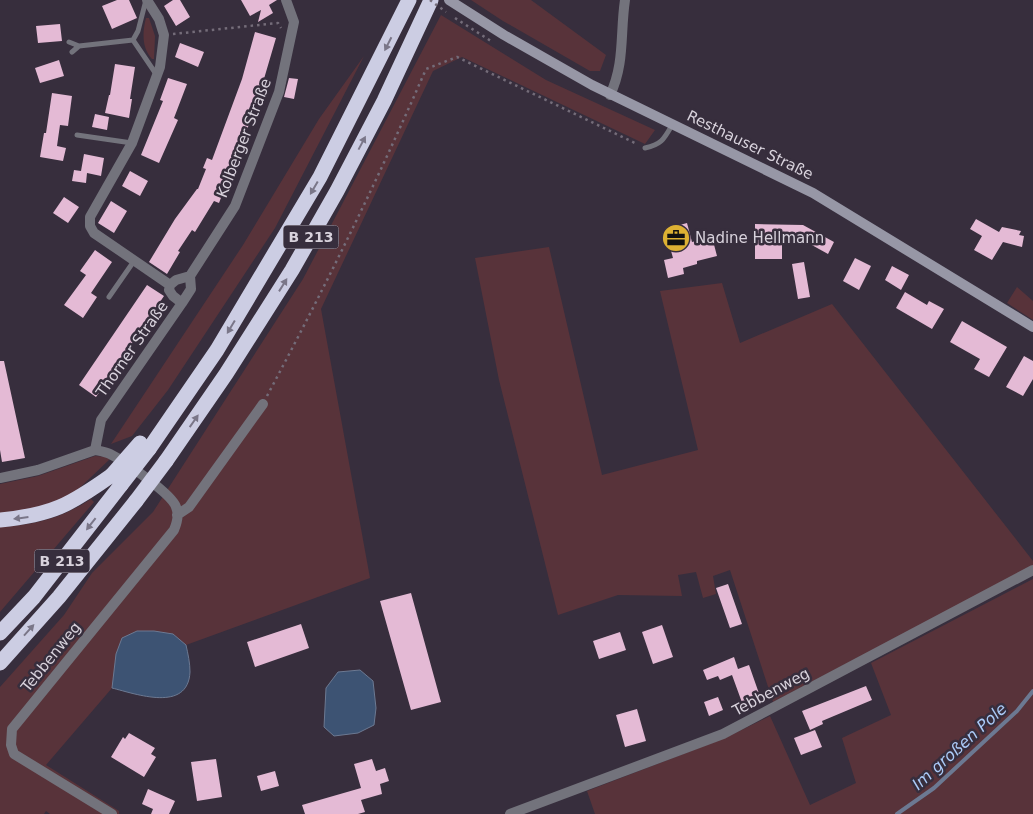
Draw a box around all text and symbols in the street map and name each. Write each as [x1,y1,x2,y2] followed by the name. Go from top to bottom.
[384,37,392,51] one-way arrow
[213,76,275,200] street label: Kolberger Straße
[684,107,816,183] street label: Resthauser Straße
[358,135,366,150] one-way arrow
[309,181,318,194] one-way arrow
[661,223,691,253] office icon: Nadine Hellmann
[284,226,338,248] road number: B 213
[695,229,824,247] place label: Nadine Hellmann
[278,278,288,291] one-way arrow
[92,298,172,401] street label: Thorner Straße
[226,321,235,334] one-way arrow
[189,414,199,427] one-way arrow
[13,514,29,522] one-way arrow
[86,517,97,530] one-way arrow
[34,550,90,572] road number: B 213
[17,618,85,696] street label: Tebbenweg
[24,623,35,636] one-way arrow
[729,664,813,720] street label: Tebbenweg
[908,699,1011,794] water label: Im großen Pole

